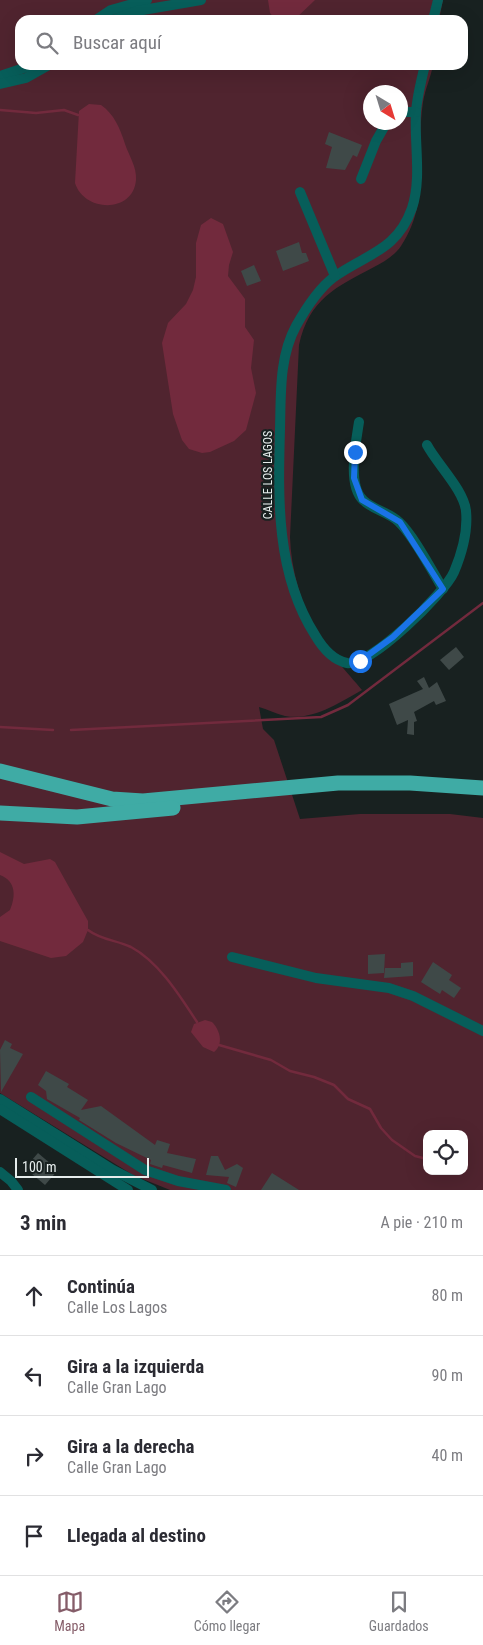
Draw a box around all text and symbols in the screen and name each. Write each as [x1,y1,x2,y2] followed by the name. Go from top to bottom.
[15,15,468,70] search box
[33,29,61,57] icon: search
[73,31,162,54] text: Buscar aquí
[363,85,408,130] north arrow
[261,431,275,519] street label: CALLE LOS LAGOS
[344,441,367,464] route end
[349,650,372,673] route start
[423,1130,468,1175] map controls
[423,1130,468,1175] button: locate
[15,1155,149,1178] scale bar
[22,1159,57,1175] text: 100 m
[20,1211,67,1235] text: 3 min
[380,1213,463,1232] text: A pie · 210 m
[67,1275,135,1298] text: Continúa
[20,1282,48,1310] icon: ahead
[431,1286,463,1305] text: 80 m
[67,1298,167,1317] text: Calle Los Lagos
[67,1355,204,1378] text: Gira a la izquierda
[20,1362,48,1390] icon: left
[431,1366,463,1385] text: 90 m
[67,1378,167,1397] text: Calle Gran Lago
[67,1435,194,1458] text: Gira a la derecha
[20,1442,48,1470] icon: right
[431,1446,463,1465] text: 40 m
[67,1458,167,1477] text: Calle Gran Lago
[20,1522,48,1550] icon: arrive
[67,1524,206,1547] text: Llegada al destino
[54,1588,85,1634] tab: Mapa
[194,1588,260,1634] tab: Cómo llegar
[369,1588,429,1634] tab: Guardados

